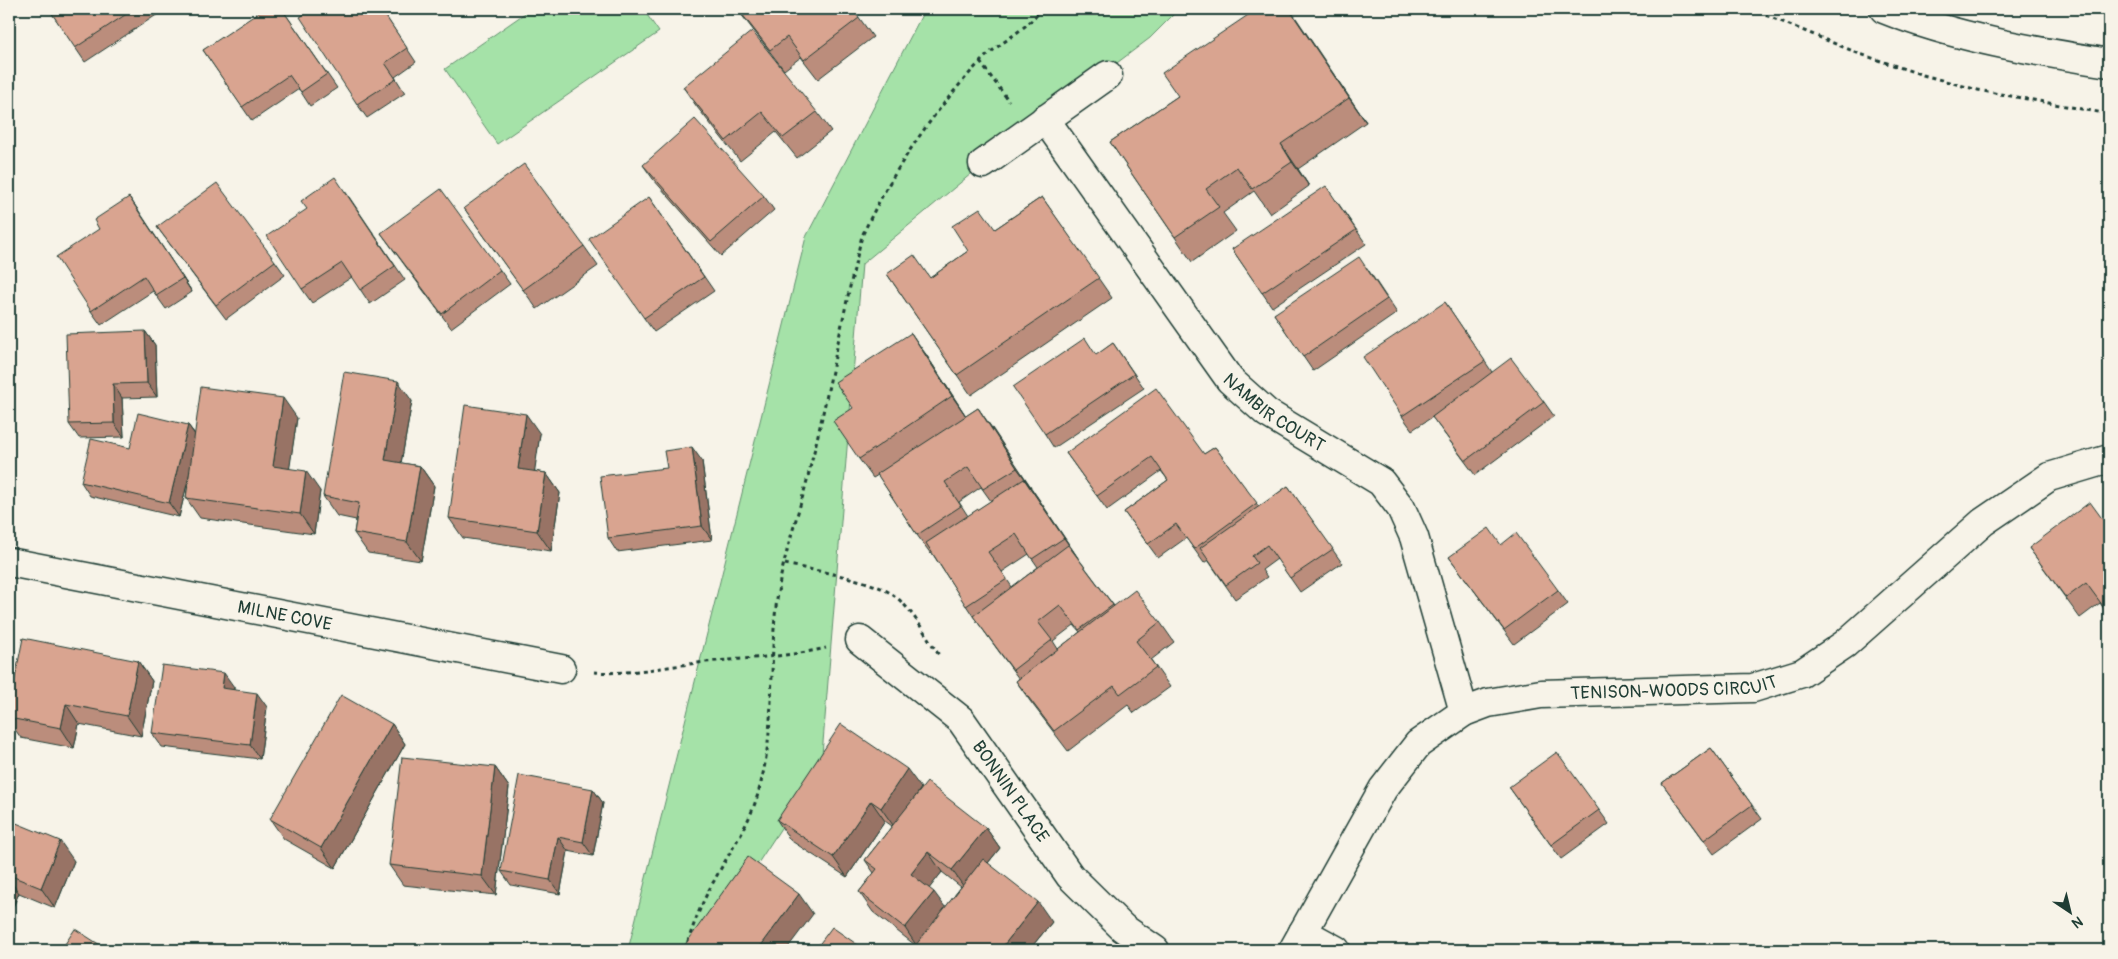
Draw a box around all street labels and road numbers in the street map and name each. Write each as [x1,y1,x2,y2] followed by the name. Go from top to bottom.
[1218,368,1329,457] street label: NAMBIR COURT
[236,595,334,636] street label: MILNE COVE
[1570,670,1780,705] street label: TENISON-WOODS CIRCUIT
[967,736,1055,847] street label: BONNIN PLACE

